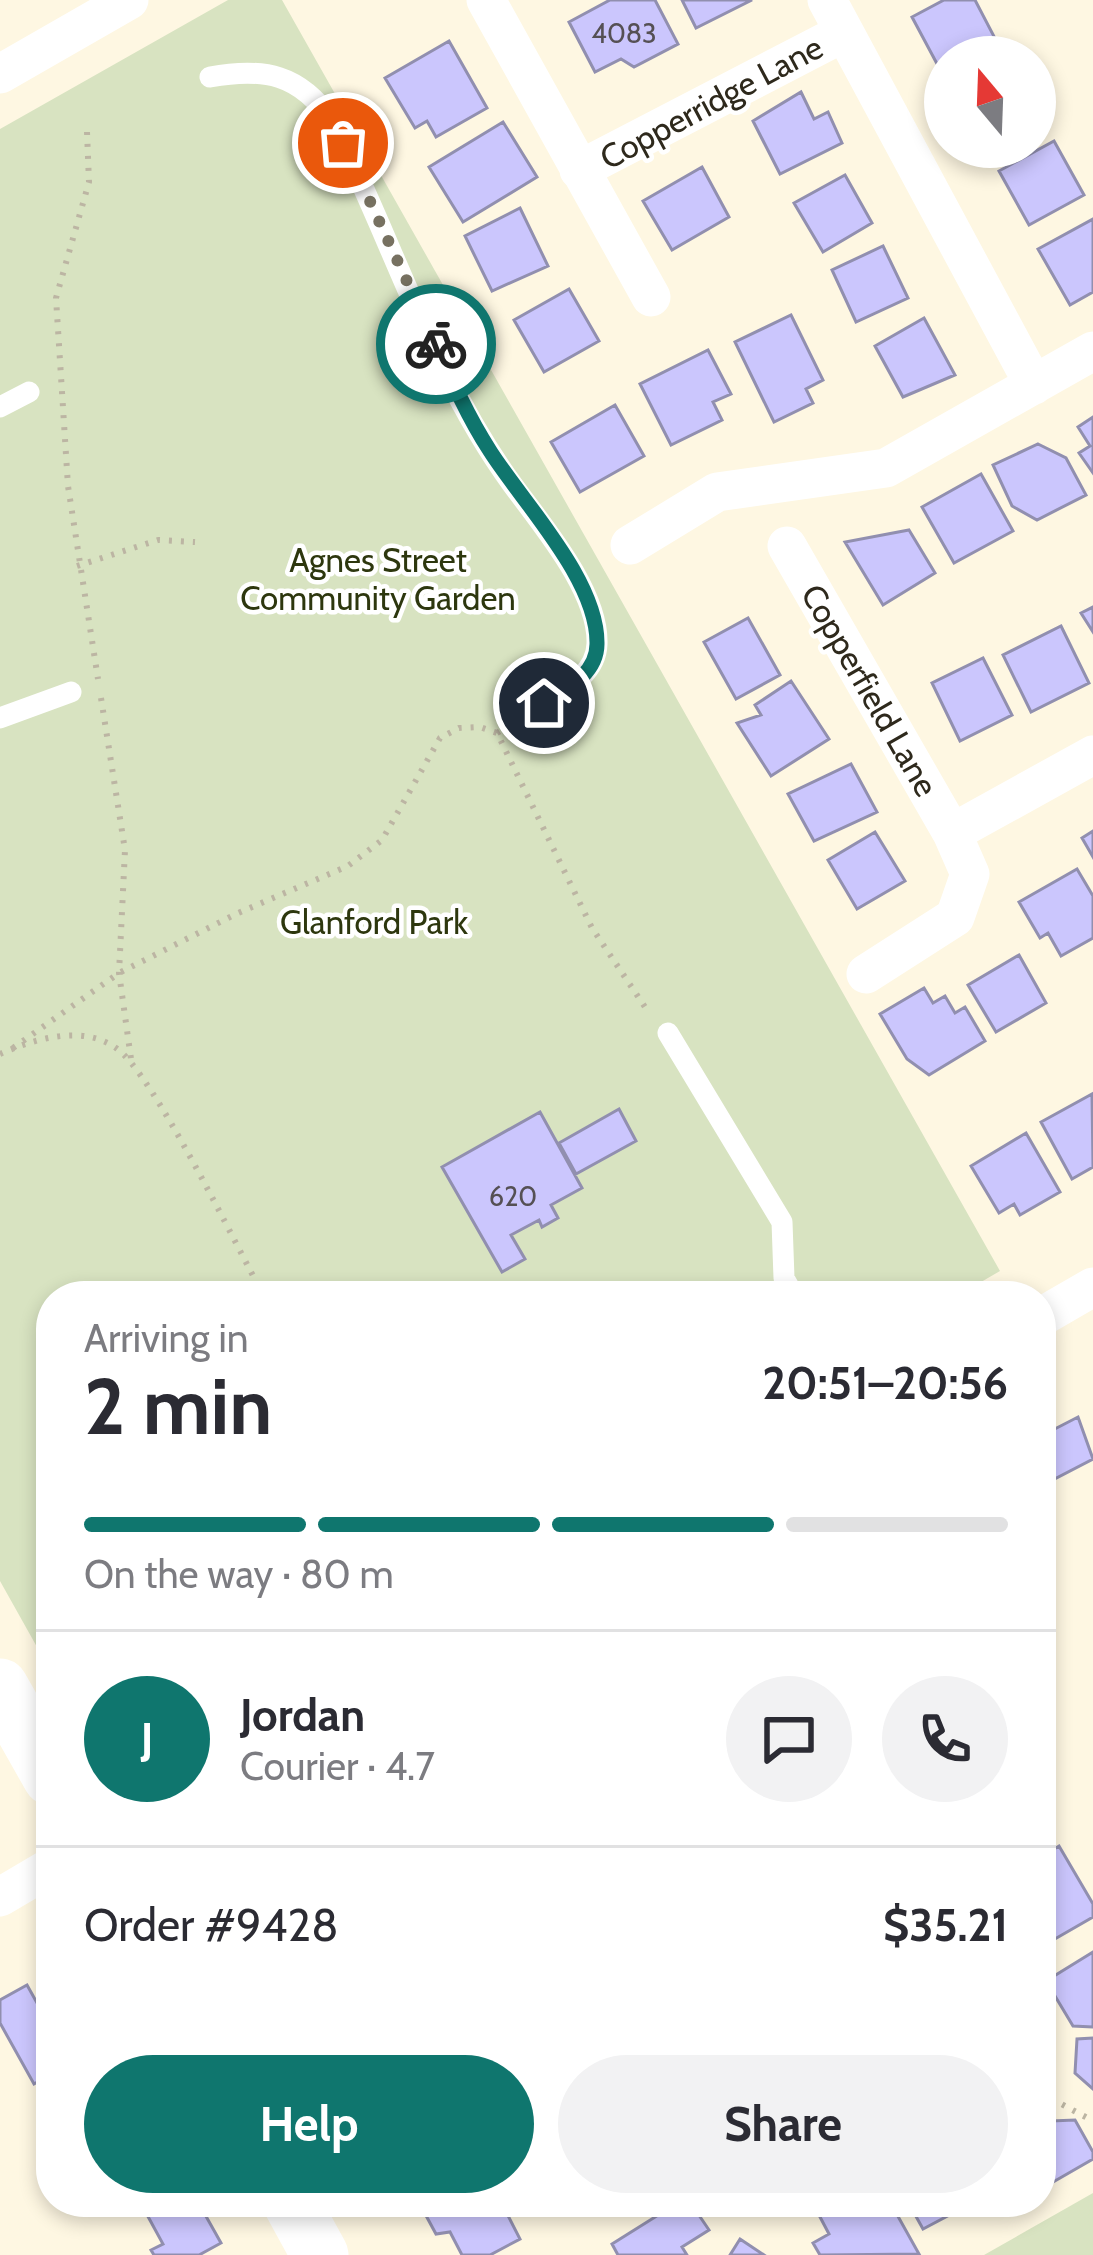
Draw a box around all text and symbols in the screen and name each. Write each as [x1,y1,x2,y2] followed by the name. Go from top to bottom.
[591,17,657,50] house number: 4083
[593,27,829,177] street label: Copperridge Lane
[924,36,1056,168] north arrow
[924,36,1056,168] map controls
[292,92,394,194] pin
[310,110,376,176] icon: bag
[376,284,496,404] courier
[403,311,469,377] icon: bike
[240,540,516,618] park label: Agnes Street Community Garden
[793,577,947,803] street label: Copperfield Lane
[493,652,595,754] pin
[511,670,577,736] icon: home
[280,902,468,942] park label: Glanford Park
[489,1180,537,1213] house number: 620
[84,1314,248,1362] text: Arriving in
[762,1356,1008,1410] text: 20:51–20:56
[84,1359,272,1454] text: 2 min
[84,1550,394,1598] text: On the way · 80 m
[726,1676,852,1802] button: chat
[882,1676,1008,1802] button: phone
[240,1688,365,1742] text: Jordan
[141,1712,153,1766] text: J
[240,1742,435,1790] text: Courier · 4.7
[84,1898,338,1952] text: Order #9428
[883,1898,1008,1952] text: $35.21
[84,2055,534,2193] button: Help
[558,2055,1008,2193] button: Share

